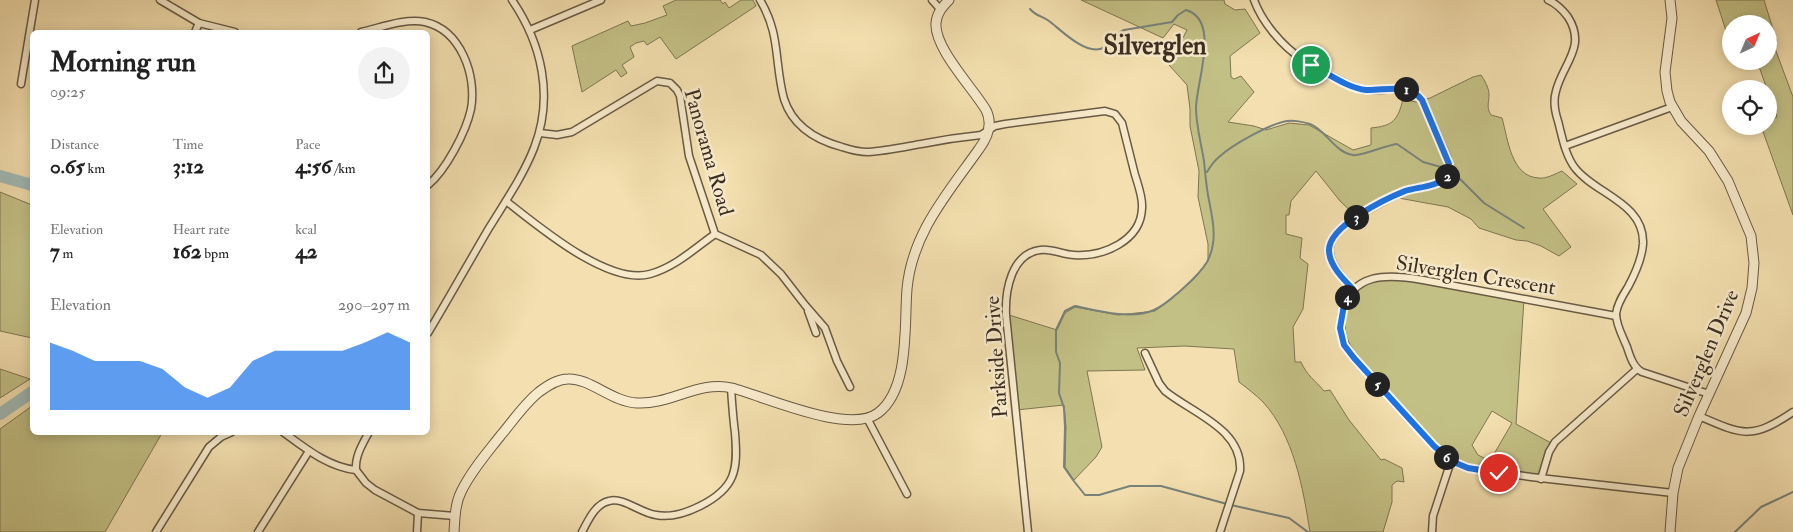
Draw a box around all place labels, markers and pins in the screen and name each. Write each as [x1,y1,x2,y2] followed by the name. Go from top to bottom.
[1290,44,1332,86] pin
[1394,76,1418,102] pin: 1
[1434,164,1460,188] pin: 2
[1344,204,1368,230] pin: 3
[1334,284,1360,310] pin: 4
[1364,372,1390,396] pin: 5
[1434,444,1458,470] pin: 6
[1478,452,1520,494] pin

